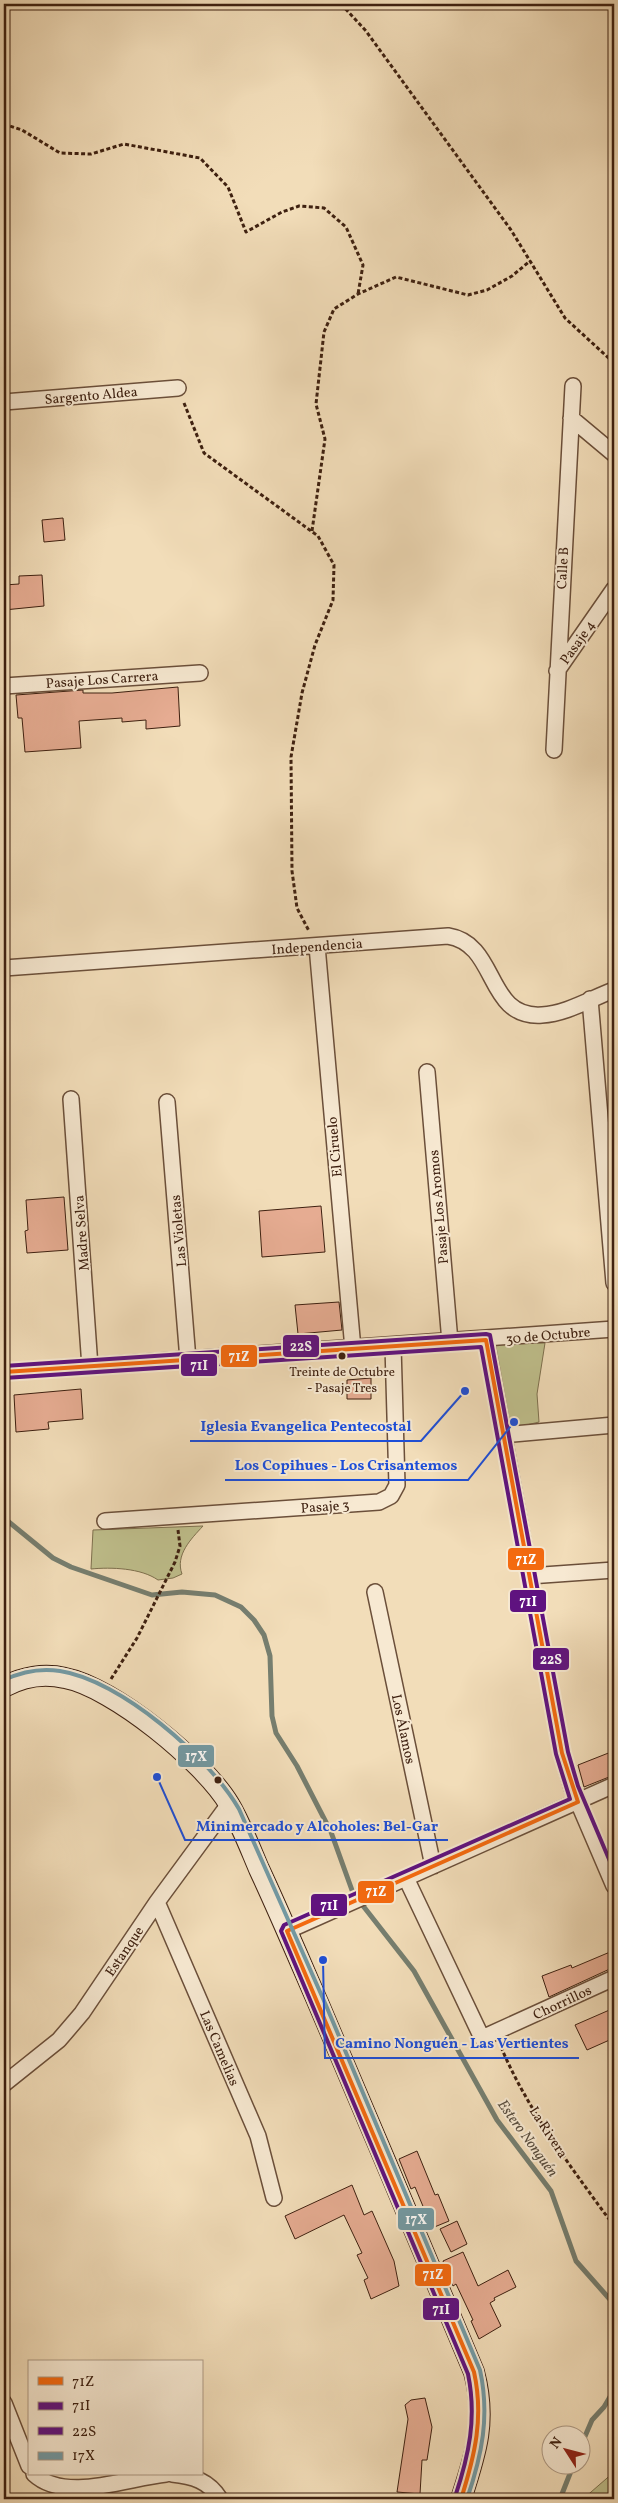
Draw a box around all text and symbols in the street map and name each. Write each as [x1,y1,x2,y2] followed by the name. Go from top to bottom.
[44,383,138,410] street label: Sargento Aldea
[553,546,574,590] street label: Calle B
[556,617,600,669] street label: Pasaje 4
[45,667,159,694] street label: Pasaje Los Carrera
[271,935,363,960] street label: Independencia
[323,1116,348,1178] street label: El Ciruelo
[425,1149,454,1265] street label: Pasaje Los Aromos
[70,1194,95,1272] street label: Madre Selva
[167,1194,192,1268] street label: Las Violetas
[505,1323,592,1350] street label: 30 de Octubre
[282,1334,320,1358] line badge: 22S
[290,1338,312,1357] text: 22S
[220,1344,258,1368] line badge: 71Z
[229,1348,249,1367] text: 71Z
[337,1351,347,1361] marker: Treinte de Octubre - Pasaje Tres
[180,1353,218,1377] line badge: 71I
[190,1357,208,1376] text: 71I
[289,1364,395,1398] place label: Treinte de Octubre - Pasaje Tres
[190,1411,421,1441] callout: Iglesia Evangelica Pentecostal
[200,1417,412,1438] text: Iglesia Evangelica Pentecostal
[225,1450,468,1480] callout: Los Copihues - Los Crisantemos
[235,1456,457,1477] text: Los Copihues - Los Crisantemos
[300,1496,350,1519] street label: Pasaje 3
[507,1547,545,1571] line badge: 71Z
[516,1551,536,1570] text: 71Z
[509,1589,547,1613] line badge: 71I
[519,1593,537,1612] text: 71I
[532,1647,570,1671] line badge: 22S
[540,1651,562,1670] text: 22S
[386,1693,419,1766] street label: Los Álamos
[177,1744,215,1768] line badge: 17X
[185,1748,207,1767] text: 17X
[213,1775,223,1785] unlabelled marker
[185,1810,448,1840] callout: Minimercado y Alcoholes: Bel-Gar
[196,1817,438,1838] text: Minimercado y Alcoholes: Bel-Gar
[357,1880,395,1904] line badge: 71Z
[366,1883,386,1902] text: 71Z
[310,1893,348,1917] line badge: 71I
[320,1897,338,1916] text: 71I
[101,1923,149,1981] street label: Estanque
[530,1981,595,2025] street label: Chorrillos
[194,2008,243,2089] street label: Las Camelias
[325,2028,579,2058] callout: Camino Nonguén - Las Vertientes
[335,2034,569,2055] text: Camino Nonguén - Las Vertientes
[491,2096,562,2182] water label: Estero Nonguén
[524,2103,572,2162] street label: La Rivera
[397,2207,435,2231] line badge: 17X
[405,2211,427,2230] text: 17X
[414,2263,452,2287] line badge: 71Z
[423,2266,443,2285] text: 71Z
[422,2297,460,2321] line badge: 71I
[432,2301,450,2320] text: 71I
[28,2360,202,2476] legend
[72,2372,95,2393] text: 71Z
[72,2396,90,2417] text: 71I
[72,2422,96,2443] text: 22S
[540,2426,590,2476] north arrow
[546,2434,567,2453] text: N
[72,2446,95,2467] text: 17X

